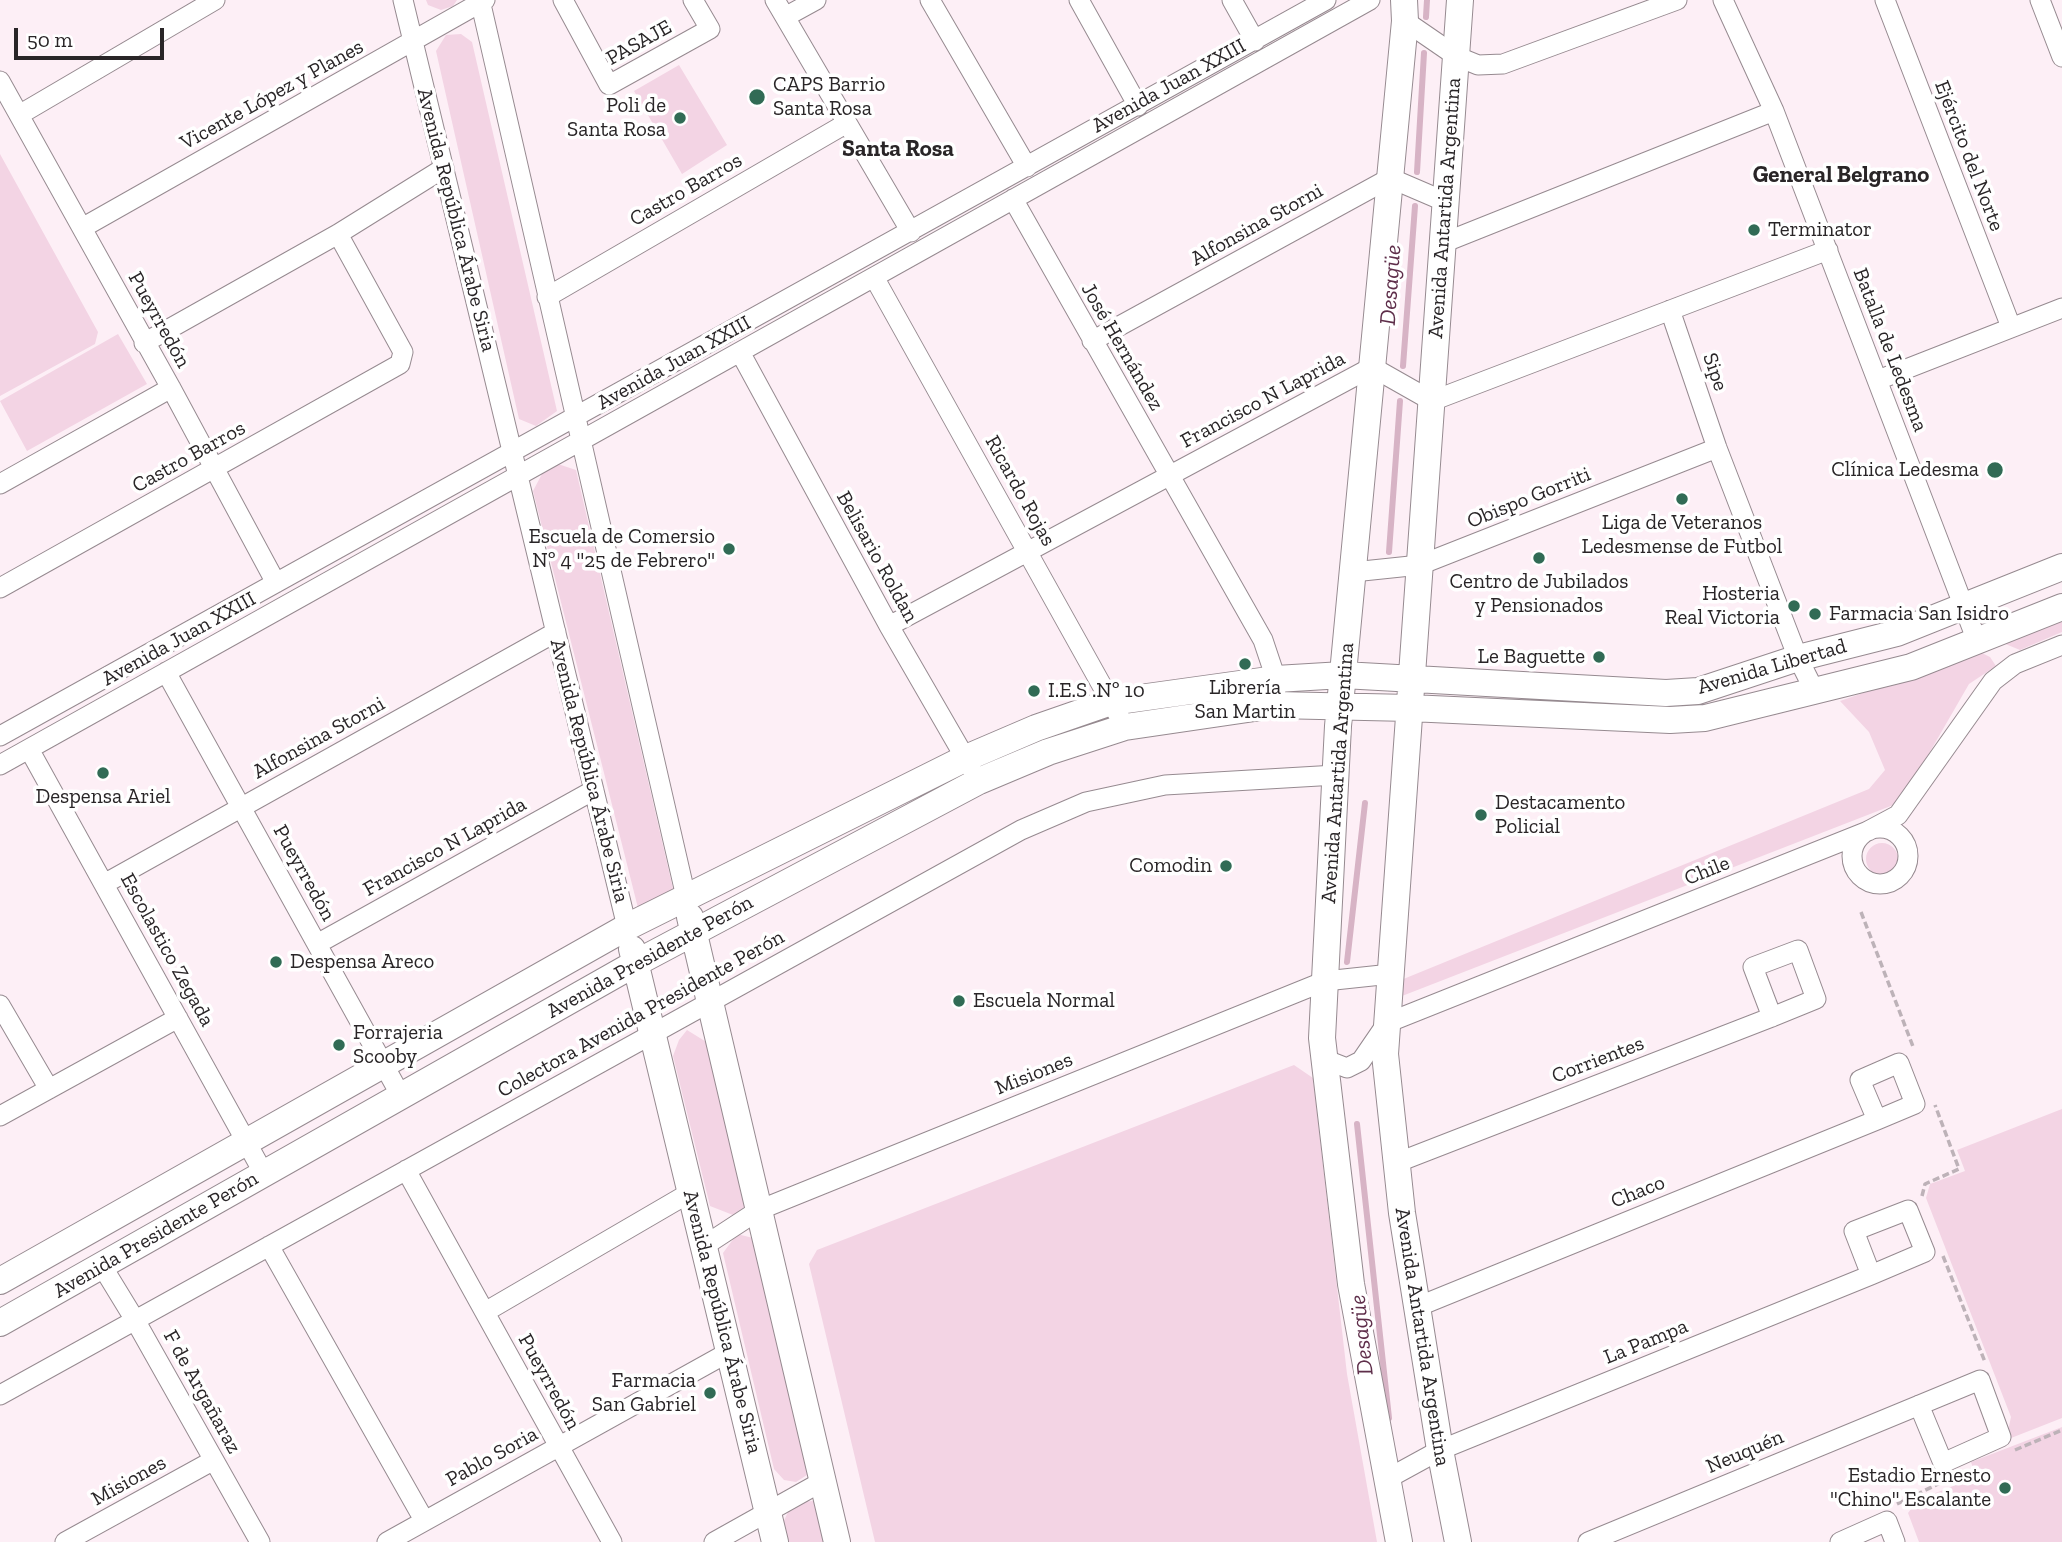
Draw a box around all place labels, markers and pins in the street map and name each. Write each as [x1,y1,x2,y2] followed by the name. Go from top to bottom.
[773,72,885,122] place label: CAPS Barrio Santa Rosa
[747,87,767,107] marker: CAPS Barrio Santa Rosa
[567,93,666,143] place label: Poli de Santa Rosa
[672,110,688,126] marker: Poli de Santa Rosa
[1768,217,1872,243] place label: Terminator
[1746,222,1762,238] marker: Terminator
[1831,457,1979,483] place label: Clínica Ledesma
[1985,460,2005,480] marker: Clínica Ledesma
[1674,491,1690,507] marker: Liga de Veteranos Ledesmense de Futbol
[1582,510,1782,560] place label: Liga de Veteranos Ledesmense de Futbol
[528,524,715,574] place label: Escuela de Comersio Nº 4 "25 de Febrero"
[721,541,737,557] marker: Escuela de Comersio Nº 4 "25 de Febrero"
[1531,550,1547,566] marker: Centro de Jubilados y Pensionados
[1449,569,1629,619] place label: Centro de Jubilados y Pensionados
[1665,581,1780,631] place label: Hosteria Real Victoria
[1786,598,1802,614] marker: Hosteria Real Victoria
[1829,601,2009,627] place label: Farmacia San Isidro
[1807,606,1823,622] marker: Farmacia San Isidro
[1477,644,1585,670] place label: Le Baguette
[1591,649,1607,665] marker: Le Baguette
[1237,656,1253,672] marker: Librería San Martin
[1194,675,1296,725] place label: Librería San Martin
[1048,678,1145,704] place label: I.E.S .Nº 10
[1026,683,1042,699] marker: I.E.S .Nº 10
[95,765,111,781] marker: Despensa Ariel
[35,784,171,810] place label: Despensa Ariel
[1495,790,1625,840] place label: Destacamento Policial
[1473,807,1489,823] marker: Destacamento Policial
[1129,853,1212,879] place label: Comodin
[1218,858,1234,874] marker: Comodin
[290,949,434,975] place label: Despensa Areco
[268,954,284,970] marker: Despensa Areco
[973,988,1115,1014] place label: Escuela Normal
[951,993,967,1009] marker: Escuela Normal
[353,1020,443,1070] place label: Forrajeria Scooby
[331,1037,347,1053] marker: Forrajeria Scooby
[592,1368,696,1418] place label: Farmacia San Gabriel
[702,1385,718,1401] marker: Farmacia San Gabriel
[1830,1463,1991,1513] place label: Estadio Ernesto "Chino" Escalante
[1997,1480,2013,1496] marker: Estadio Ernesto "Chino" Escalante

